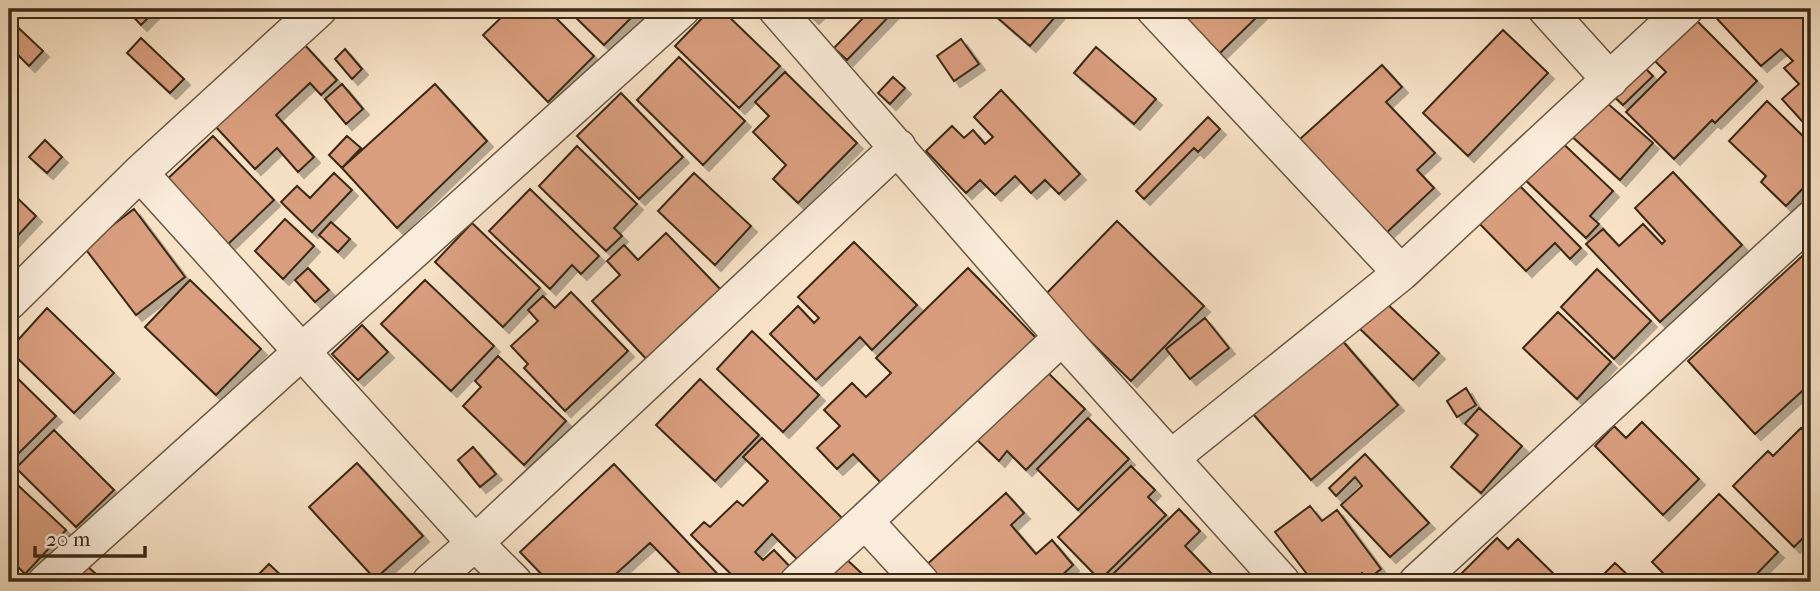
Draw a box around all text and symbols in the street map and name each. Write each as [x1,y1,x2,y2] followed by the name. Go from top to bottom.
[35,514,145,558] scale bar
[46,527,91,551] text: 20 m

